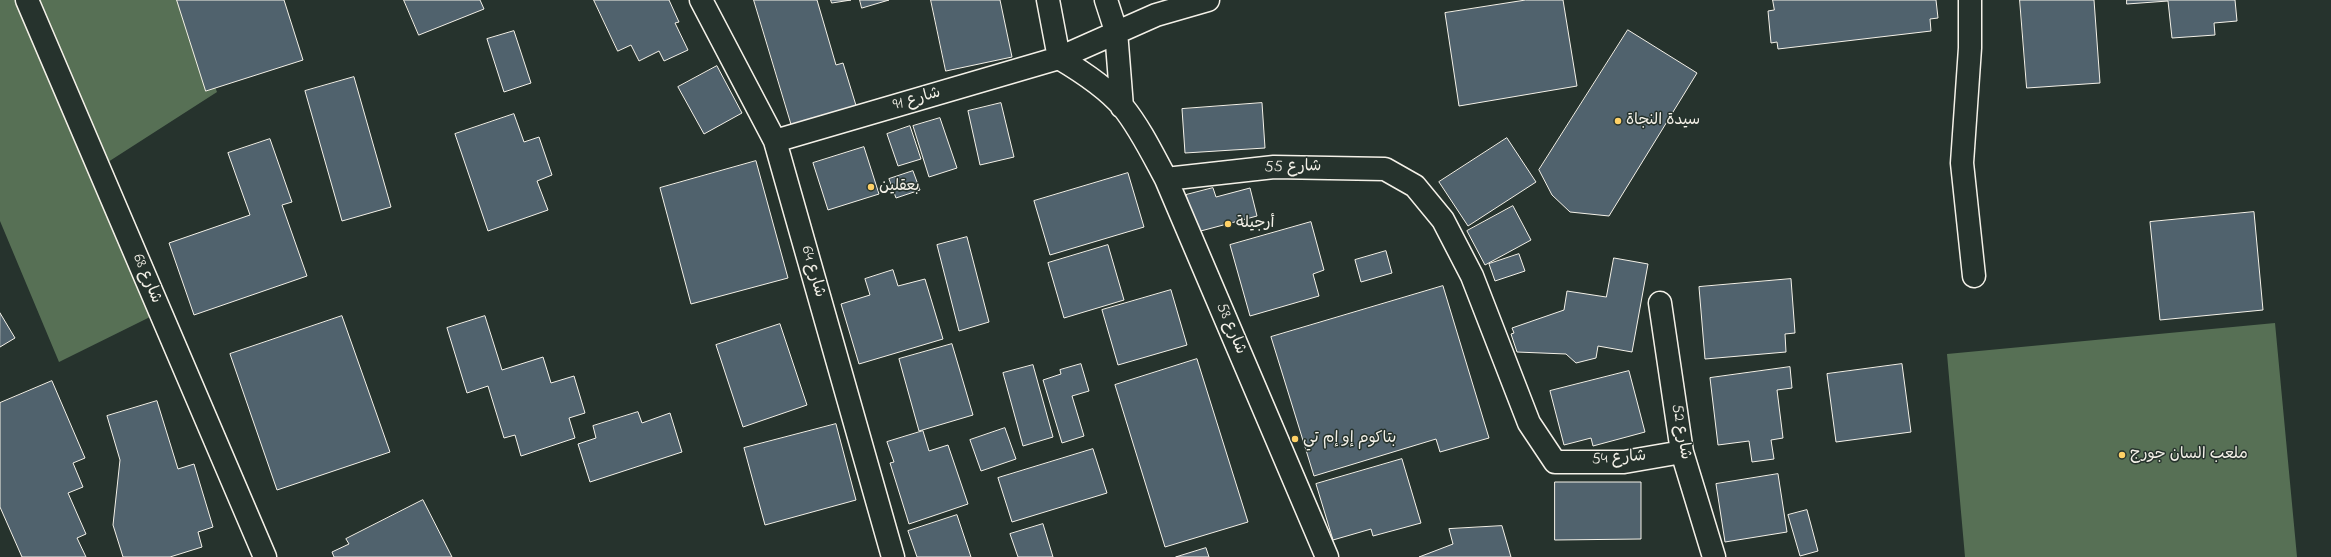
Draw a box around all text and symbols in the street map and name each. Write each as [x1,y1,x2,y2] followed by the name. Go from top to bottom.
[891,84,943,116] street label: شارع 91
[1626,111,1700,131] place label: سيدة النجاة
[1613,116,1623,126] marker: سيدة النجاة
[1264,158,1322,178] street label: شارع 55
[879,177,920,197] place label: بعقلين
[866,182,876,192] marker: بعقلين
[1236,214,1274,234] place label: أرجيلة
[1223,219,1233,229] marker: أرجيلة
[796,244,828,300] street label: شارع 64
[127,251,165,307] street label: شارع 68
[1211,300,1249,358] street label: شارع 58
[1666,403,1694,461] street label: شارع 52
[1303,429,1397,449] place label: بتاكوم إو إم تي
[1290,434,1300,444] marker: بتاكوم إو إم تي
[2130,445,2248,465] place label: ملعب السان جورج
[1591,448,1647,470] street label: شارع 54
[2117,450,2127,460] marker: ملعب السان جورج

